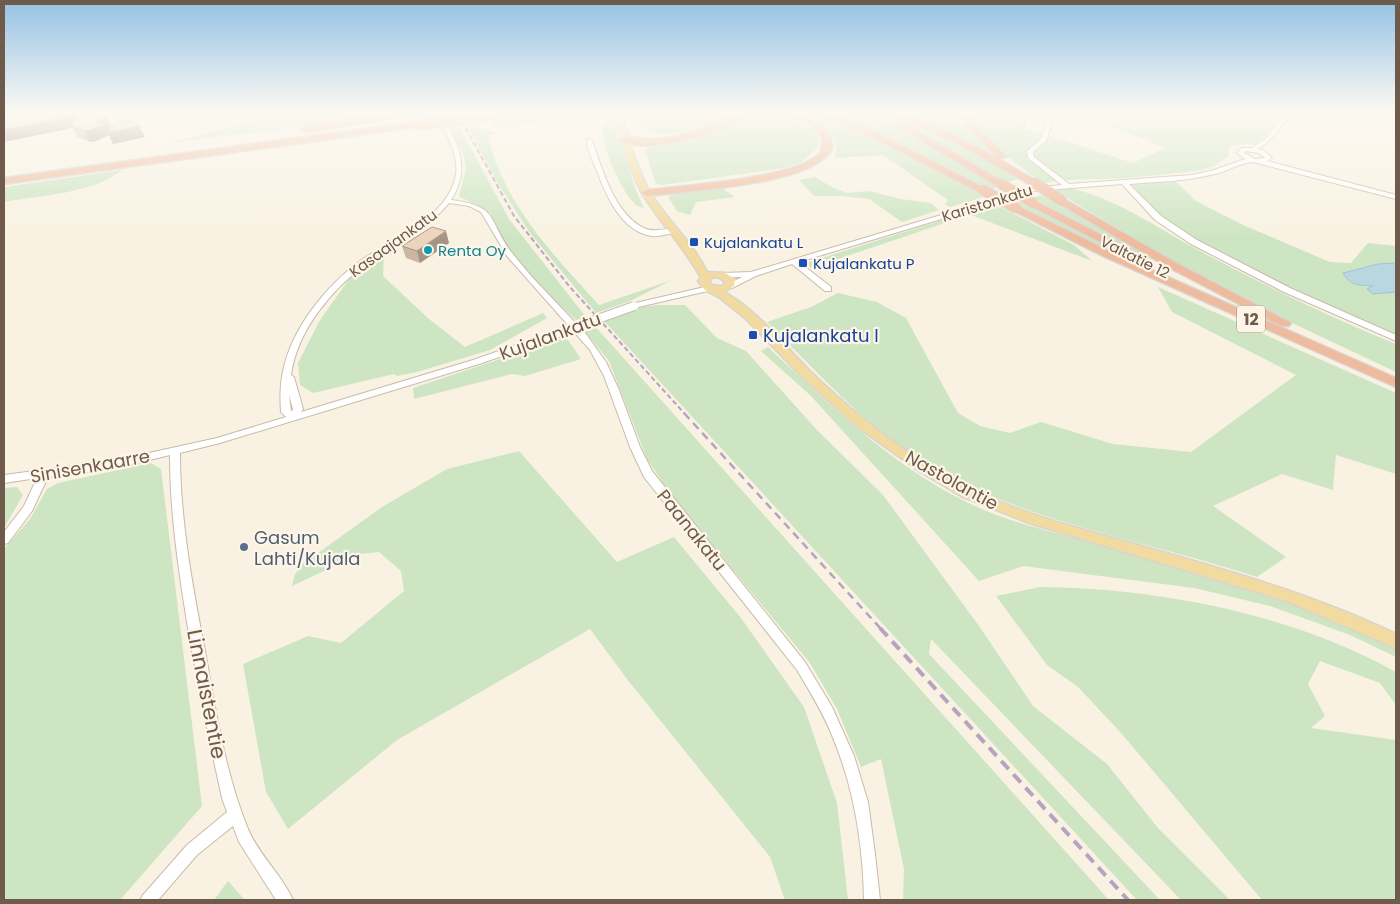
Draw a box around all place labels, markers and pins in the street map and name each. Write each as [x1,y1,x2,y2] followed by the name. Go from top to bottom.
[704,232,804,253] place label: Kujalankatu L
[688,236,700,248] marker: Kujalankatu L
[438,240,506,261] place label: Renta Oy
[422,244,434,256] marker: Renta Oy
[813,253,915,274] place label: Kujalankatu P
[797,257,809,269] marker: Kujalankatu P
[763,323,879,348] place label: Kujalankatu I
[747,329,759,341] marker: Kujalankatu I
[254,525,361,571] place label: Gasum Lahti/Kujala
[238,541,250,553] marker: Gasum Lahti/Kujala

